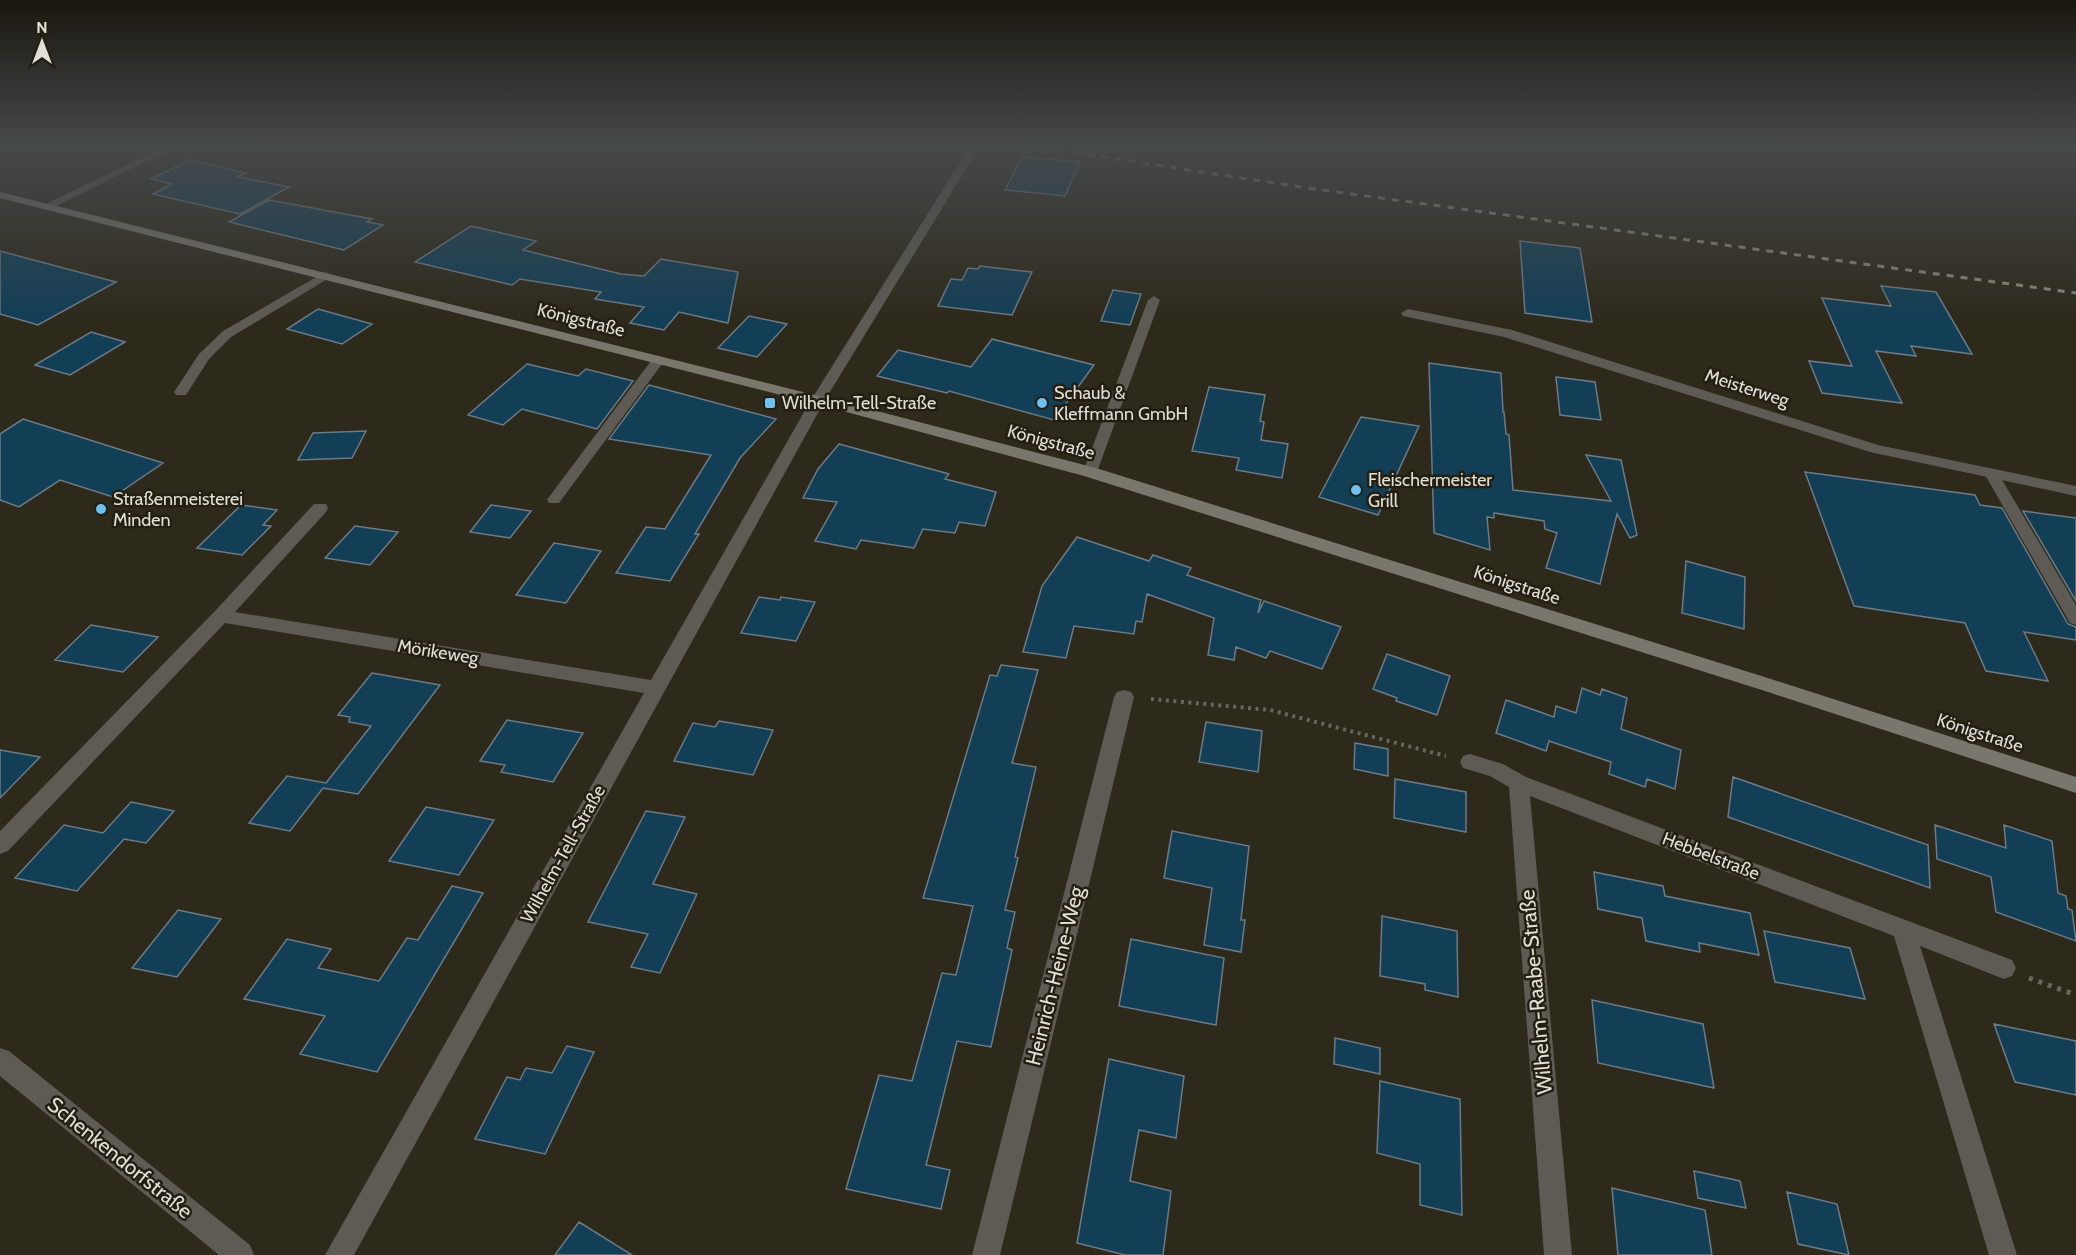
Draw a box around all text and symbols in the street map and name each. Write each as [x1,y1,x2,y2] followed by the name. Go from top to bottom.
[12,12,72,72] north arrow
[36,18,48,37] text: N
[535,298,627,342] street label: Königstraße
[1702,364,1793,412] street label: Meisterweg
[1054,382,1188,425] place label: Schaub & Kleffmann GmbH
[782,392,936,414] place label: Wilhelm-Tell-Straße
[763,396,777,410] marker: Wilhelm-Tell-Straße
[1035,396,1049,410] marker: Schaub & Kleffmann GmbH
[1005,420,1097,464] street label: Königstraße
[1368,469,1492,512] place label: Fleischermeister Grill
[1349,483,1363,497] marker: Fleischermeister Grill
[113,488,243,531] place label: Straßenmeisterei Minden
[94,502,108,516] marker: Straßenmeisterei Minden
[1471,561,1563,609] street label: Königstraße
[396,635,481,669] street label: Mörikeweg
[1934,709,2026,757] street label: Königstraße
[516,781,610,927] street label: Wilhelm-Tell-Straße
[1659,827,1763,885] street label: Hebbelstraße
[1020,883,1089,1068] street label: Heinrich-Heine-Weg
[1514,888,1557,1096] street label: Wilhelm-Raabe-Straße
[43,1092,198,1224] street label: Schenkendorfstraße

